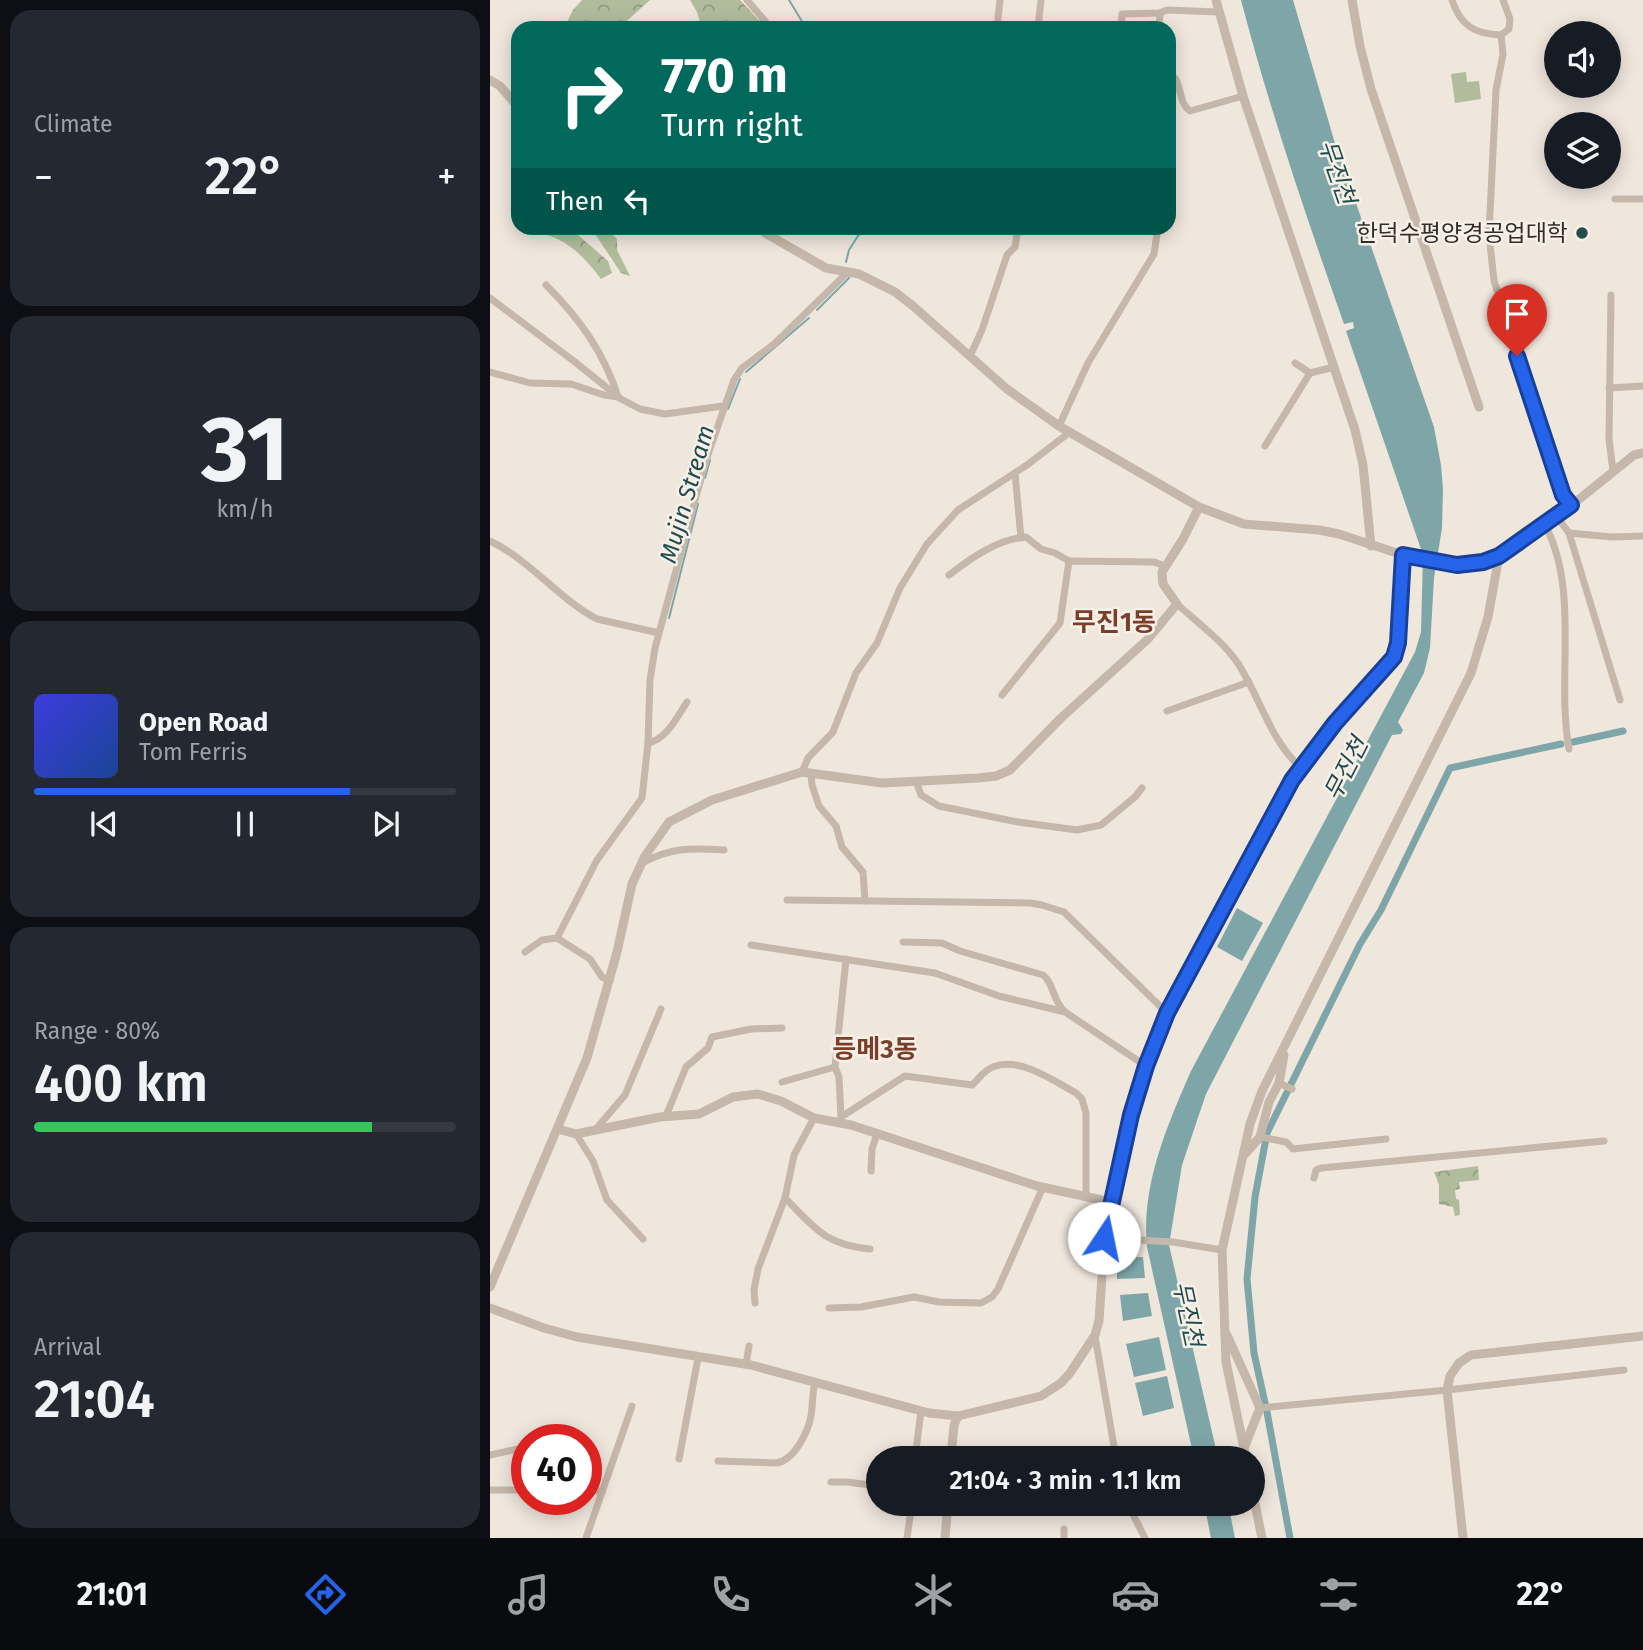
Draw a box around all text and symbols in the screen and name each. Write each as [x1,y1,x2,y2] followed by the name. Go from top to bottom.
[1544,21,1621,189] map controls
[1544,21,1621,98] button: sound
[661,46,788,105] text: 770 m
[546,49,637,140] icon: right
[661,106,803,144] text: Turn right
[34,110,113,138] text: Climate
[1544,112,1621,189] button: layers
[1313,136,1362,211] water label: 무진천
[205,145,285,208] text: 22°
[34,154,53,200] text: −
[437,154,456,200] text: +
[618,182,656,220] icon: left
[546,186,604,217] text: Then
[1356,219,1568,247] place label: 한덕수평양경공업대학
[1574,225,1590,241] marker: 한덕수평양경공업대학
[1487,284,1547,356] pin
[1498,295,1536,333] icon: arrive
[201,395,289,504] text: 31
[654,422,720,566] water label: Mujin Stream
[217,495,273,523] text: km/h
[1072,607,1156,638] district label: 무진1동
[139,707,268,738] text: Open Road
[1318,731,1375,805] water label: 무진천
[139,738,247,766] text: Tom Ferris
[85,805,123,843] icon: previous
[226,805,264,843] icon: pause
[367,805,405,843] icon: next
[34,1017,160,1045] text: Range · 80%
[832,1034,918,1065] district label: 등메3동
[34,1052,208,1115] text: 400 km
[1067,1201,1141,1275] position arrow
[1167,1279,1209,1352] water label: 무진천
[34,1333,101,1361] text: Arrival
[34,1368,155,1431] text: 21:04
[511,1424,602,1515] speed limit sign: 40
[949,1465,1182,1496] text: 21:04 · 3 min · 1.1 km
[301,1570,350,1619] icon: directions
[504,1570,553,1619] icon: music
[706,1570,755,1619] icon: phone
[909,1570,958,1619] icon: climate
[1111,1570,1160,1619] icon: car
[1314,1570,1363,1619] icon: filters
[77,1575,148,1613] text: 21:01
[1516,1575,1566,1613] text: 22°

